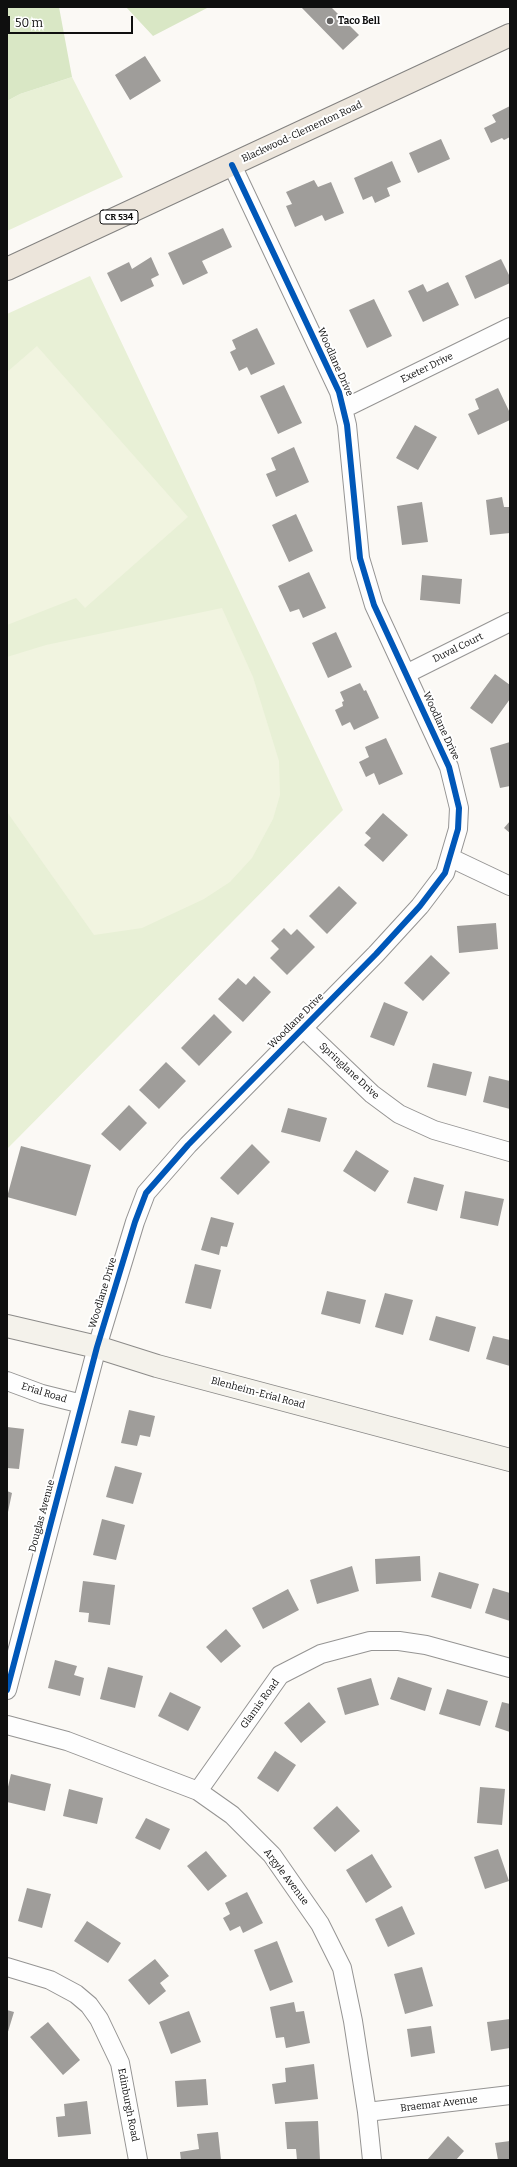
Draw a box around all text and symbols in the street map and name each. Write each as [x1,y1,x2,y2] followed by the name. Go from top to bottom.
[10,8,135,34] scale bar
[338,15,380,27] place label: Taco Bell
[15,16,43,30] text: 50 m
[325,16,335,26] marker: Taco Bell
[240,99,364,165] street label: Blackwood-Clementon Road
[100,210,138,224] road number: CR 534
[315,326,355,398] street label: Woodlane Drive
[399,350,455,386] street label: Exeter Drive
[431,631,485,665] street label: Duval Court
[420,690,462,762] street label: Woodlane Drive
[266,991,326,1051] street label: Woodlane Drive
[317,1040,381,1102] street label: Springlane Drive
[87,1256,119,1330] street label: Woodlane Drive
[210,1375,306,1411] street label: Blenheim-Erial Road
[20,1380,68,1406] street label: Erial Road
[27,1478,57,1554] street label: Douglas Avenue
[238,1677,282,1731] street label: Glamis Road
[261,1847,311,1907] street label: Argyle Avenue
[115,2067,141,2143] street label: Edinburgh Road
[400,2093,478,2115] street label: Braemar Avenue

